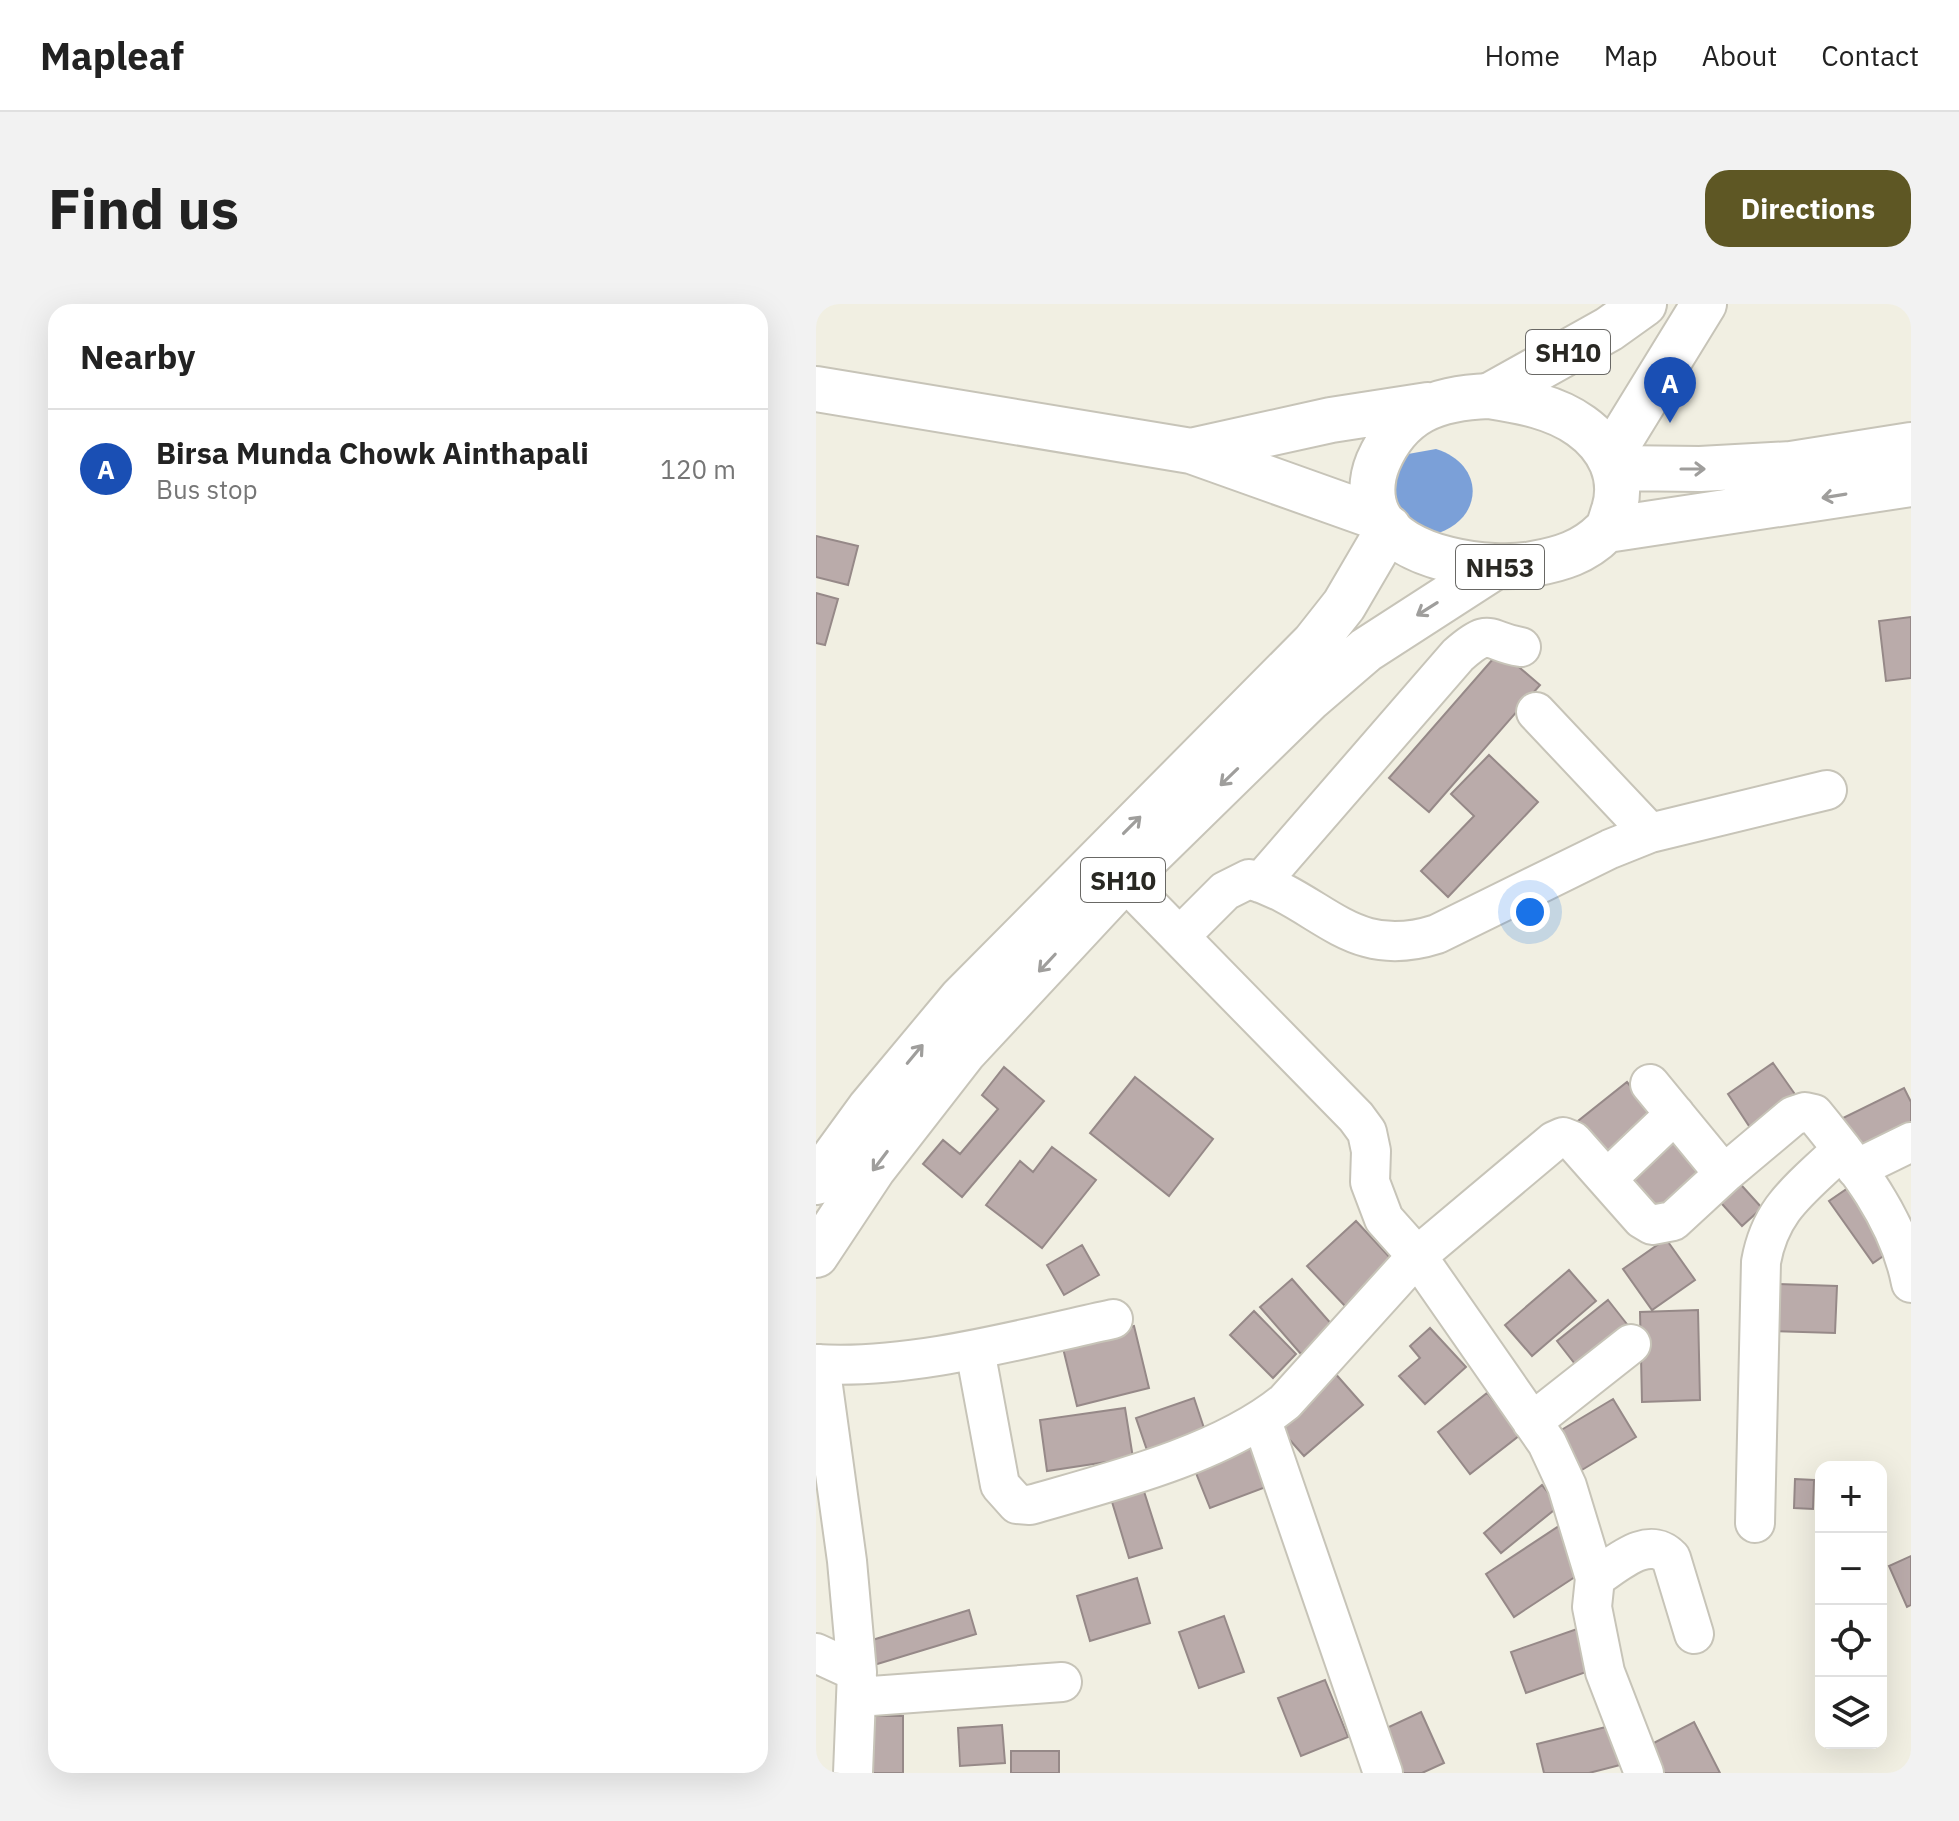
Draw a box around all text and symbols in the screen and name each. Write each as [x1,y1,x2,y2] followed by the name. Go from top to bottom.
[40,31,184,80] text: Mapleaf
[1484,37,1560,74] text: Home
[1604,37,1658,74] text: Map
[1702,37,1777,74] text: About
[1821,37,1919,74] text: Contact
[1705,170,1911,247] button: Directions
[48,172,239,244] text: Find us
[1526,330,1610,374] road number: SH10
[80,334,195,378] text: Nearby
[1644,357,1696,423] pin: A
[156,433,589,472] text: Birsa Munda Chowk Ainthapali
[97,452,115,486] text: A
[660,452,736,486] text: 120 m
[1679,461,1706,477] one-way arrow
[156,472,258,506] text: Bus stop
[1822,489,1847,504] one-way arrow
[1456,545,1544,589] road number: NH53
[1416,602,1439,618] one-way arrow
[1220,767,1239,786] one-way arrow
[1122,816,1141,835] one-way arrow
[1081,858,1165,902] road number: SH10
[1510,892,1550,932] your location
[1039,952,1057,972] one-way arrow
[906,1044,924,1065] one-way arrow
[871,1150,888,1171] one-way arrow
[1815,1461,1887,1749] map controls
[1815,1461,1887,1533] button: +
[1815,1533,1887,1605] button: −
[1815,1605,1887,1677] button: locate
[1815,1677,1887,1749] button: layers

